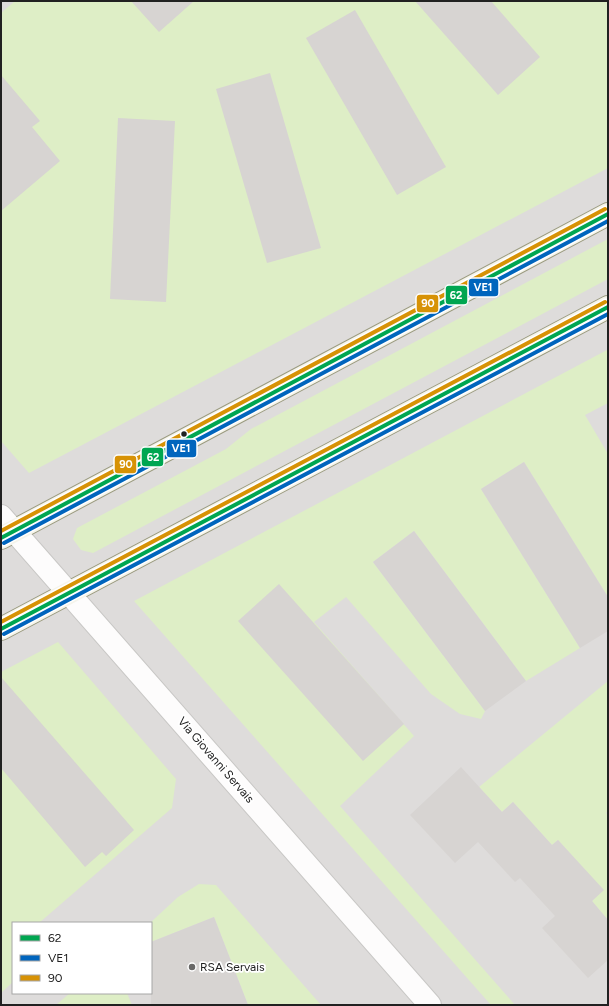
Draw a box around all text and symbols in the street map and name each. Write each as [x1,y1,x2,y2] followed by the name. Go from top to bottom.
[468,278,499,297] line badge: VE1
[473,281,493,294] text: VE1
[445,285,468,305] line badge: 62
[450,289,462,302] text: 62
[416,294,439,313] line badge: 90
[421,297,435,310] text: 90
[179,429,189,439] unlabelled marker
[166,439,197,458] line badge: VE1
[171,442,191,455] text: VE1
[141,447,164,467] line badge: 62
[147,451,159,464] text: 62
[114,455,137,474] line badge: 90
[119,458,133,471] text: 90
[175,714,257,806] street label: Via Giovanni Servais
[12,922,152,994] legend
[48,931,62,945] text: 62
[48,951,68,965] text: VE1
[200,960,265,974] place label: RSA Servais
[187,962,197,972] marker: RSA Servais
[48,971,63,985] text: 90

